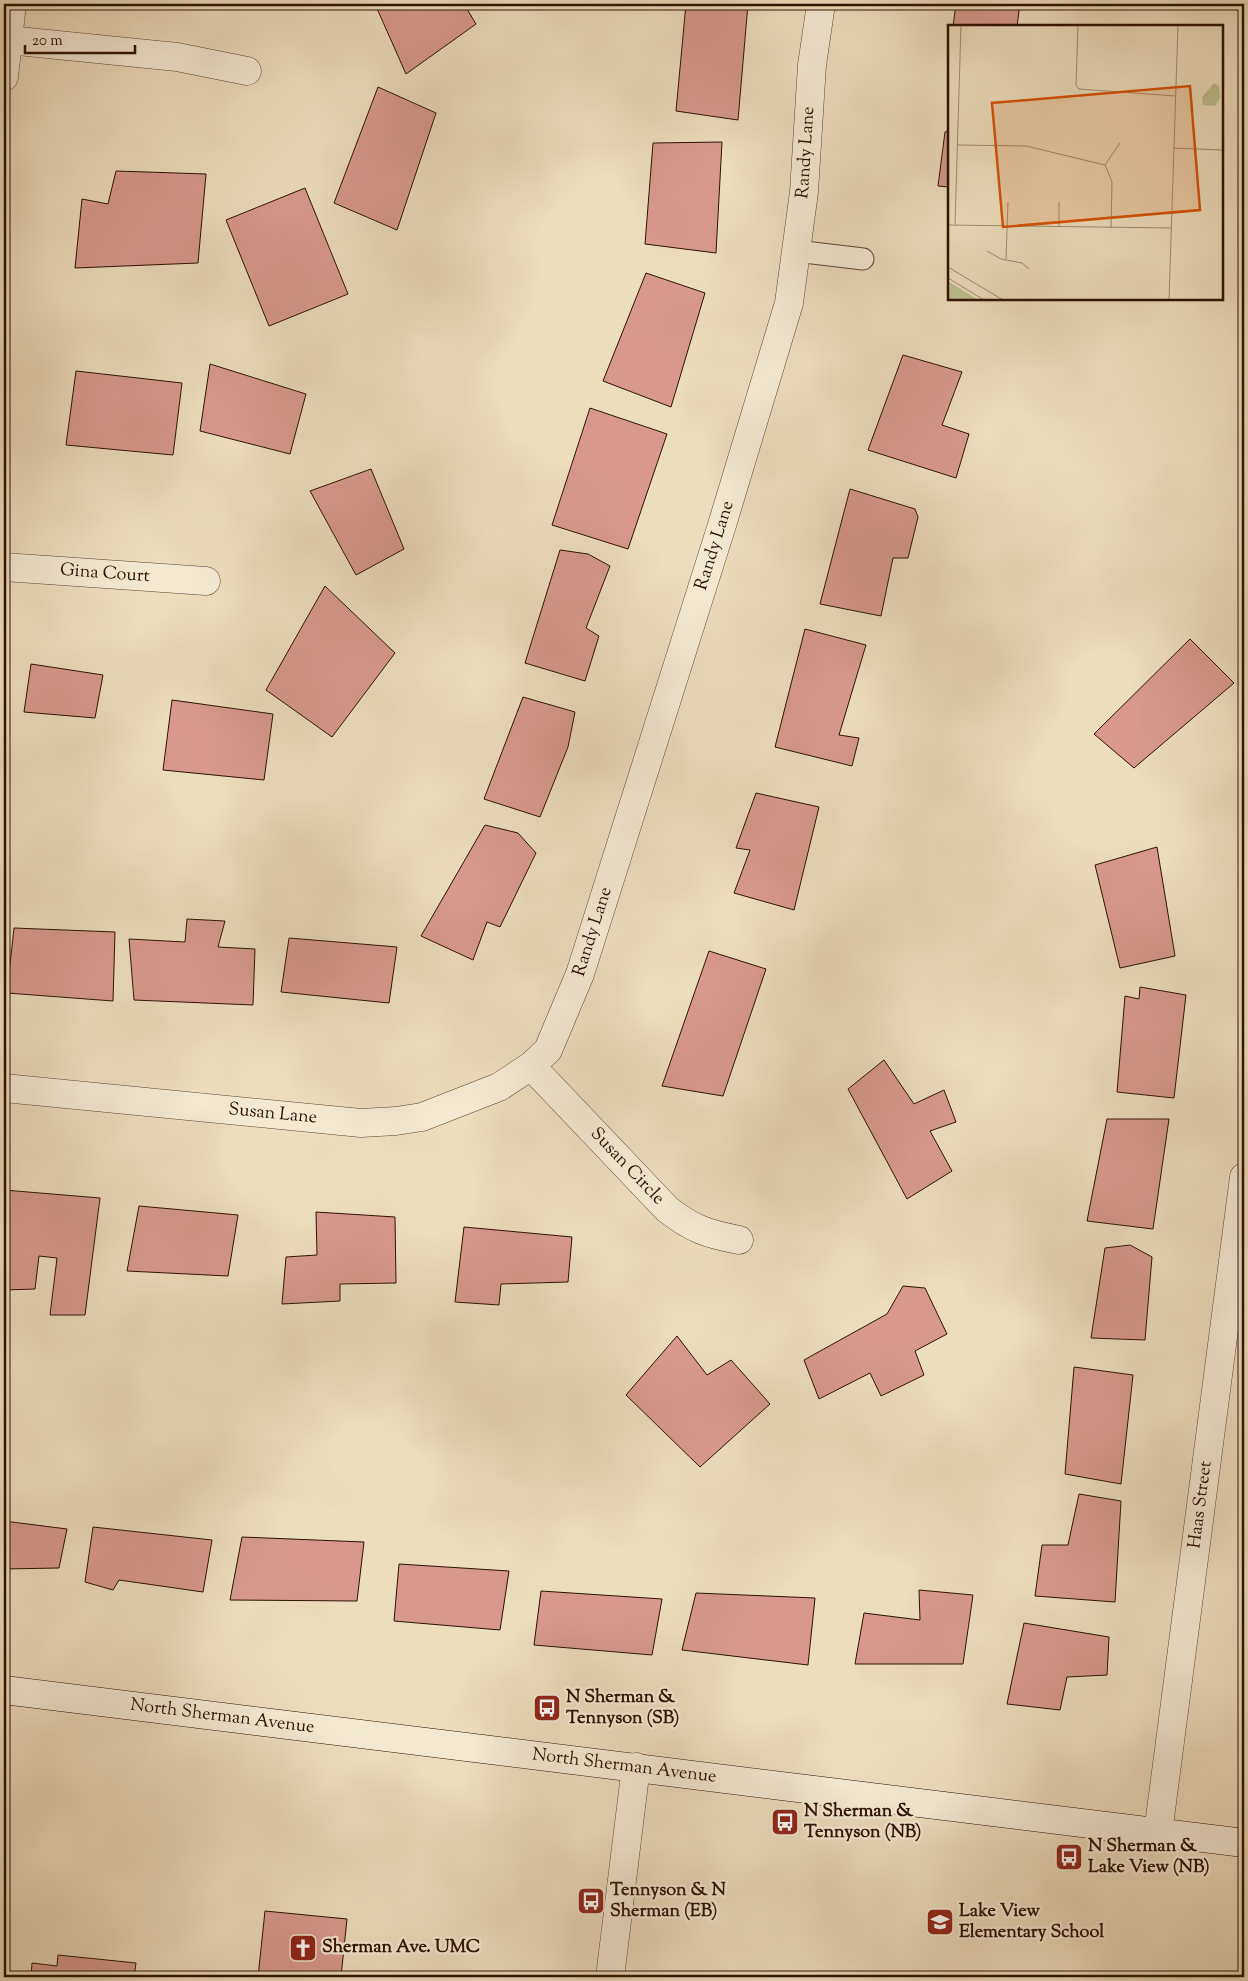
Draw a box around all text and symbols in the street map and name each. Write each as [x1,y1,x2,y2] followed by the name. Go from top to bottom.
[25,22,135,54] scale bar
[948,25,1223,300] inset map
[32,31,63,52] text: 20 m
[790,106,822,201] street label: Randy Lane
[689,498,742,594] street label: Randy Lane
[59,558,150,590] street label: Gina Court
[567,884,620,980] street label: Randy Lane
[227,1097,318,1132] street label: Susan Lane
[583,1122,670,1211] street label: Susan Circle
[1182,1459,1220,1550] street label: Haas Street
[566,1685,679,1732] place label: N Sherman & Tennyson (SB)
[129,1693,316,1741] street label: North Sherman Avenue
[532,1693,562,1723] bus stop icon: N Sherman & Tennyson (SB)
[531,1742,718,1791] street label: North Sherman Avenue
[804,1799,922,1846] place label: N Sherman & Tennyson (NB)
[770,1807,800,1837] bus stop icon: N Sherman & Tennyson (NB)
[1088,1834,1210,1881] place label: N Sherman & Lake View (NB)
[1054,1842,1084,1872] bus stop icon: N Sherman & Lake View (NB)
[610,1878,726,1925] place label: Tennyson & N Sherman (EB)
[576,1886,606,1916] bus stop icon: Tennyson & N Sherman (EB)
[959,1899,1105,1946] place label: Lake View Elementary School
[925,1907,955,1937] school or university icon: Lake View Elementary School
[288,1933,318,1963] church icon: Sherman Ave. UMC
[322,1935,480,1961] place label: Sherman Ave. UMC

